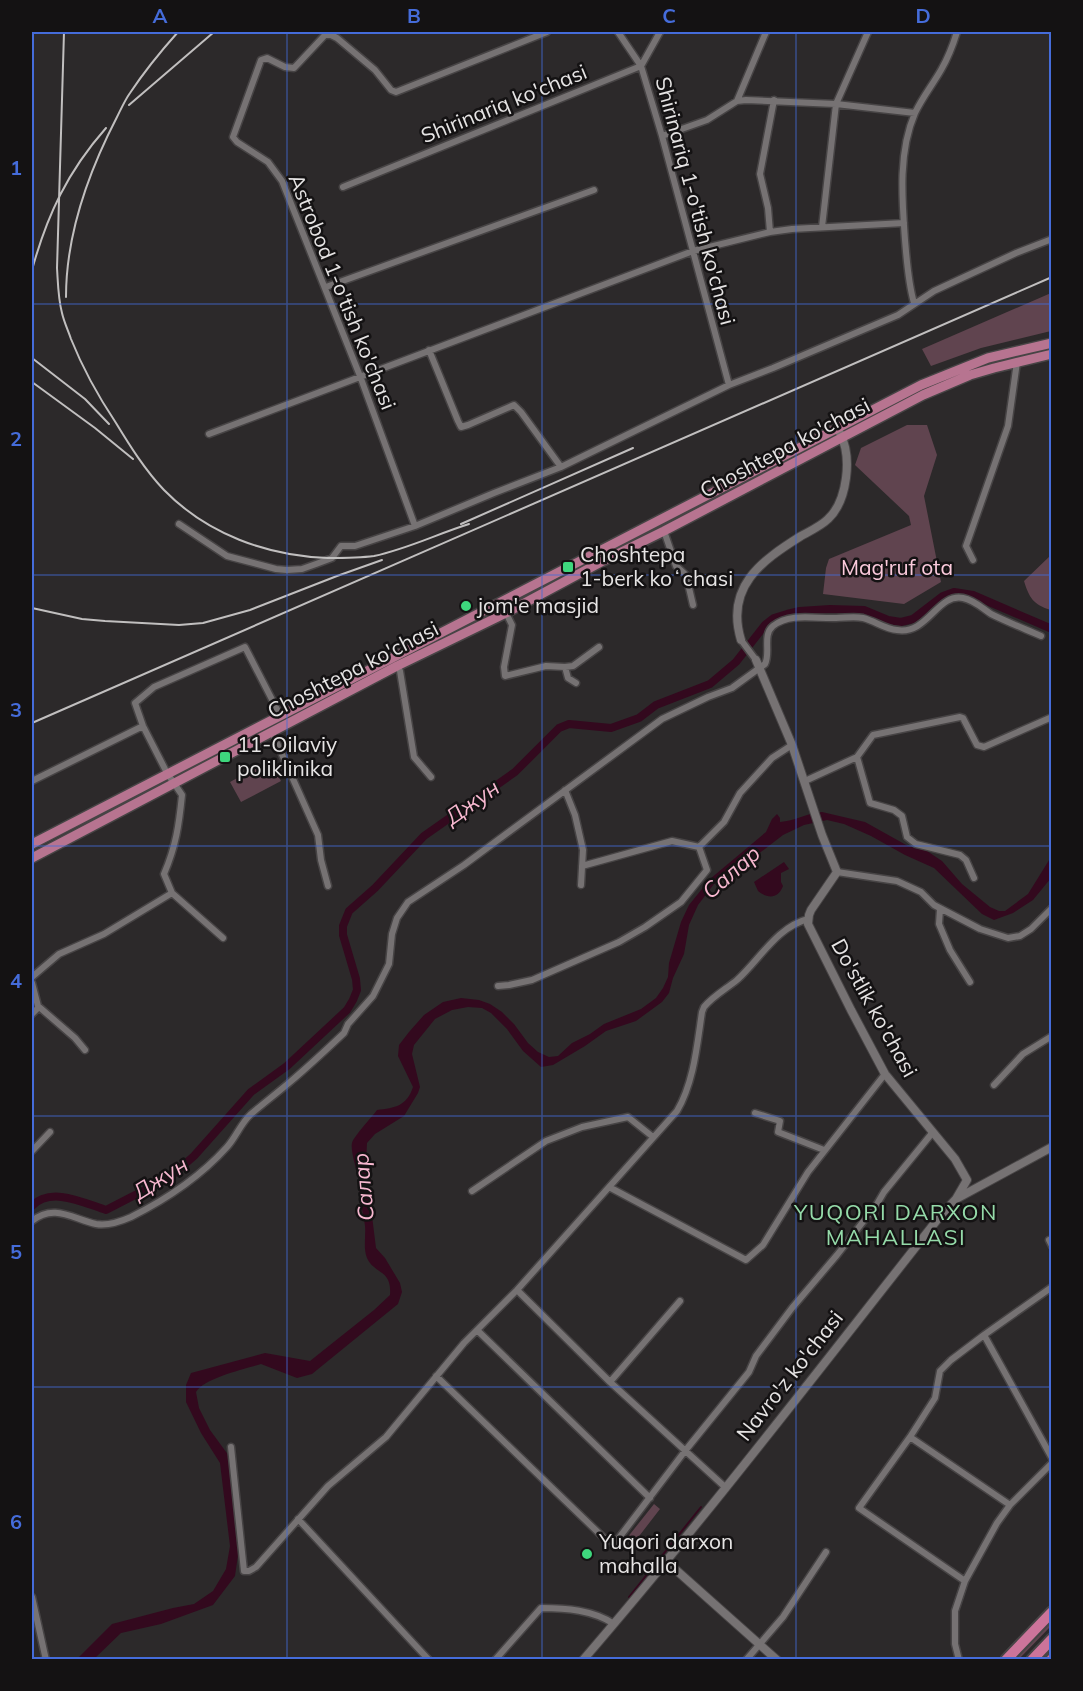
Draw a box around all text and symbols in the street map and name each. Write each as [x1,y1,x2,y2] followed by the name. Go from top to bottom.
[153,3,168,28] text: A
[407,3,421,28] text: B
[662,3,676,28] text: C
[915,3,931,28] text: D
[417,58,590,148] street label: Shirinariq ko'chasi
[650,74,742,328] street label: Shirinariq 1-o'tish ko'chasi
[10,155,22,180] text: 1
[284,170,402,413] street label: Astrobod 1-o'tish ko'chasi
[695,391,874,503] street label: Choshtepa ko'chasi
[10,426,22,451] text: 2
[580,541,733,591] place label: Choshtepa 1-berk koʻchasi
[841,554,953,580] park label: Mag'ruf ota
[561,560,575,574] marker: Choshtepa 1-berk koʻchasi
[476,592,599,618] place label: jom'e masjid
[459,599,473,613] marker: jom'e masjid
[263,615,442,724] street label: Choshtepa ko'chasi
[10,697,22,722] text: 3
[237,731,337,781] place label: 11-Oilaviy poliklinika
[218,750,232,764] marker: 11-Oilaviy poliklinika
[438,773,505,832] water label: Джун
[696,839,766,905] water label: Салар
[826,934,924,1081] street label: Do'stlik ko'chasi
[10,968,22,993] text: 4
[125,1150,193,1207] water label: Джун
[346,1152,380,1222] water label: Салар
[793,1198,998,1251] district label: YUQORI DARXON MAHALLASI
[10,1239,22,1264] text: 5
[730,1305,848,1446] street label: Navro'z ko'chasi
[10,1509,22,1534] text: 6
[598,1528,733,1578] place label: Yuqori darxon mahalla
[580,1547,594,1561] marker: Yuqori darxon mahalla

